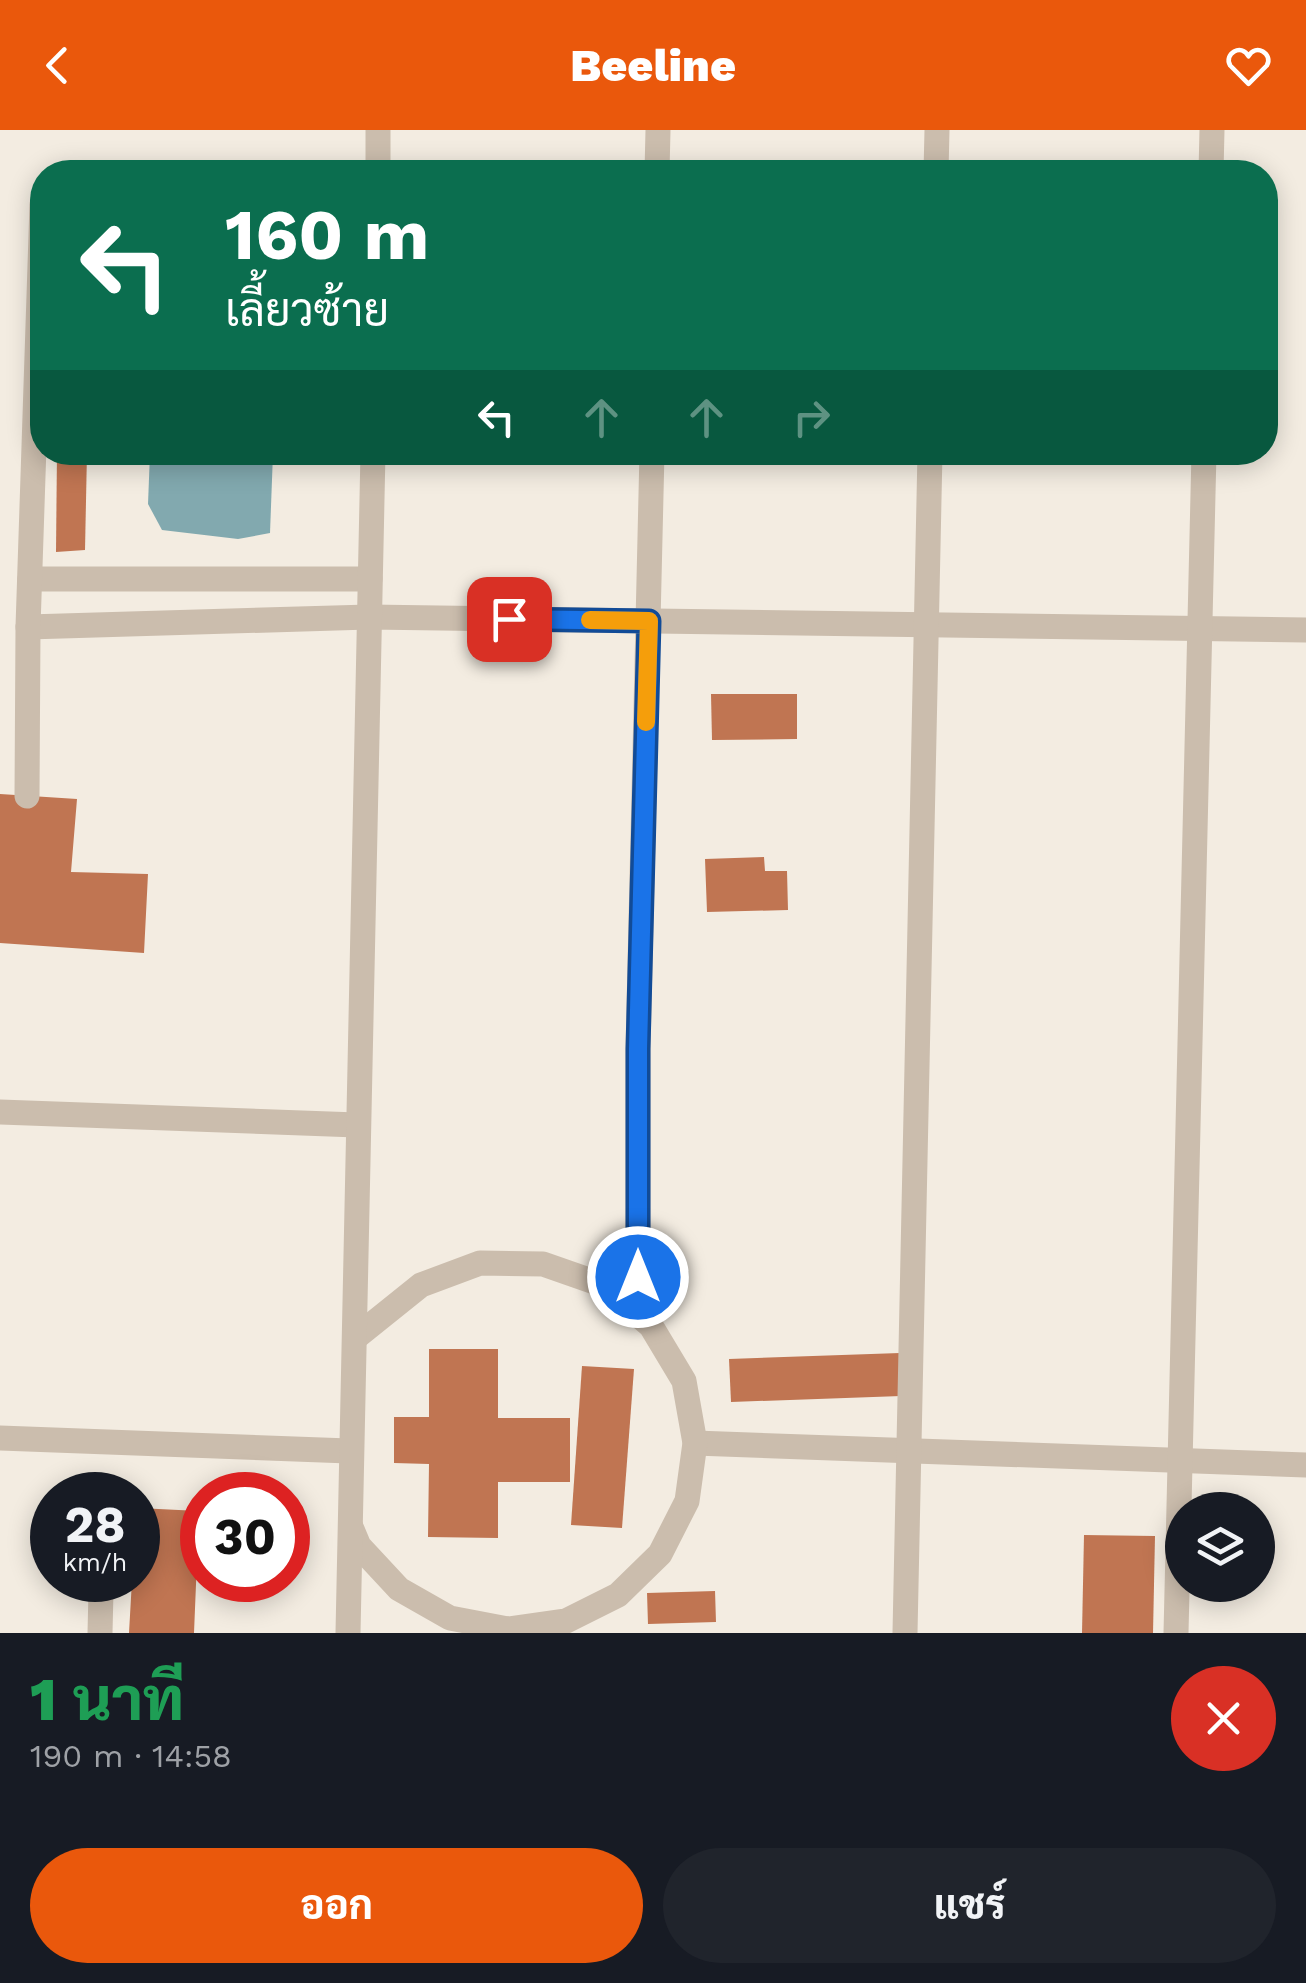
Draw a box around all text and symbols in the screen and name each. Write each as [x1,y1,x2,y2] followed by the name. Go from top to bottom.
[30,38,85,93] icon: back
[1221,38,1276,93] icon: heart
[570,39,736,92] text: Beeline
[225,194,429,276] text: 160 m
[60,200,190,330] icon: left
[225,284,389,337] text: เลี้ยวซ้าย
[469,390,524,445] icon: left
[574,390,629,445] icon: ahead
[679,390,734,445] icon: ahead
[784,390,839,445] icon: right
[467,577,552,662] pin
[482,592,537,647] icon: arrive
[586,1225,690,1329] position arrow
[180,1472,310,1602] speed limit sign: 30
[1165,1492,1275,1602] map controls
[1165,1492,1275,1602] button: layers
[64,1495,126,1554] text: 28
[63,1548,127,1577] text: km/h
[30,1664,184,1735] text: 1 นาที
[1171,1666,1276,1771] button: close
[30,1737,232,1775] text: 190 m · 14:58
[30,1848,643,1963] button: ออก
[663,1848,1276,1963] button: แชร์

